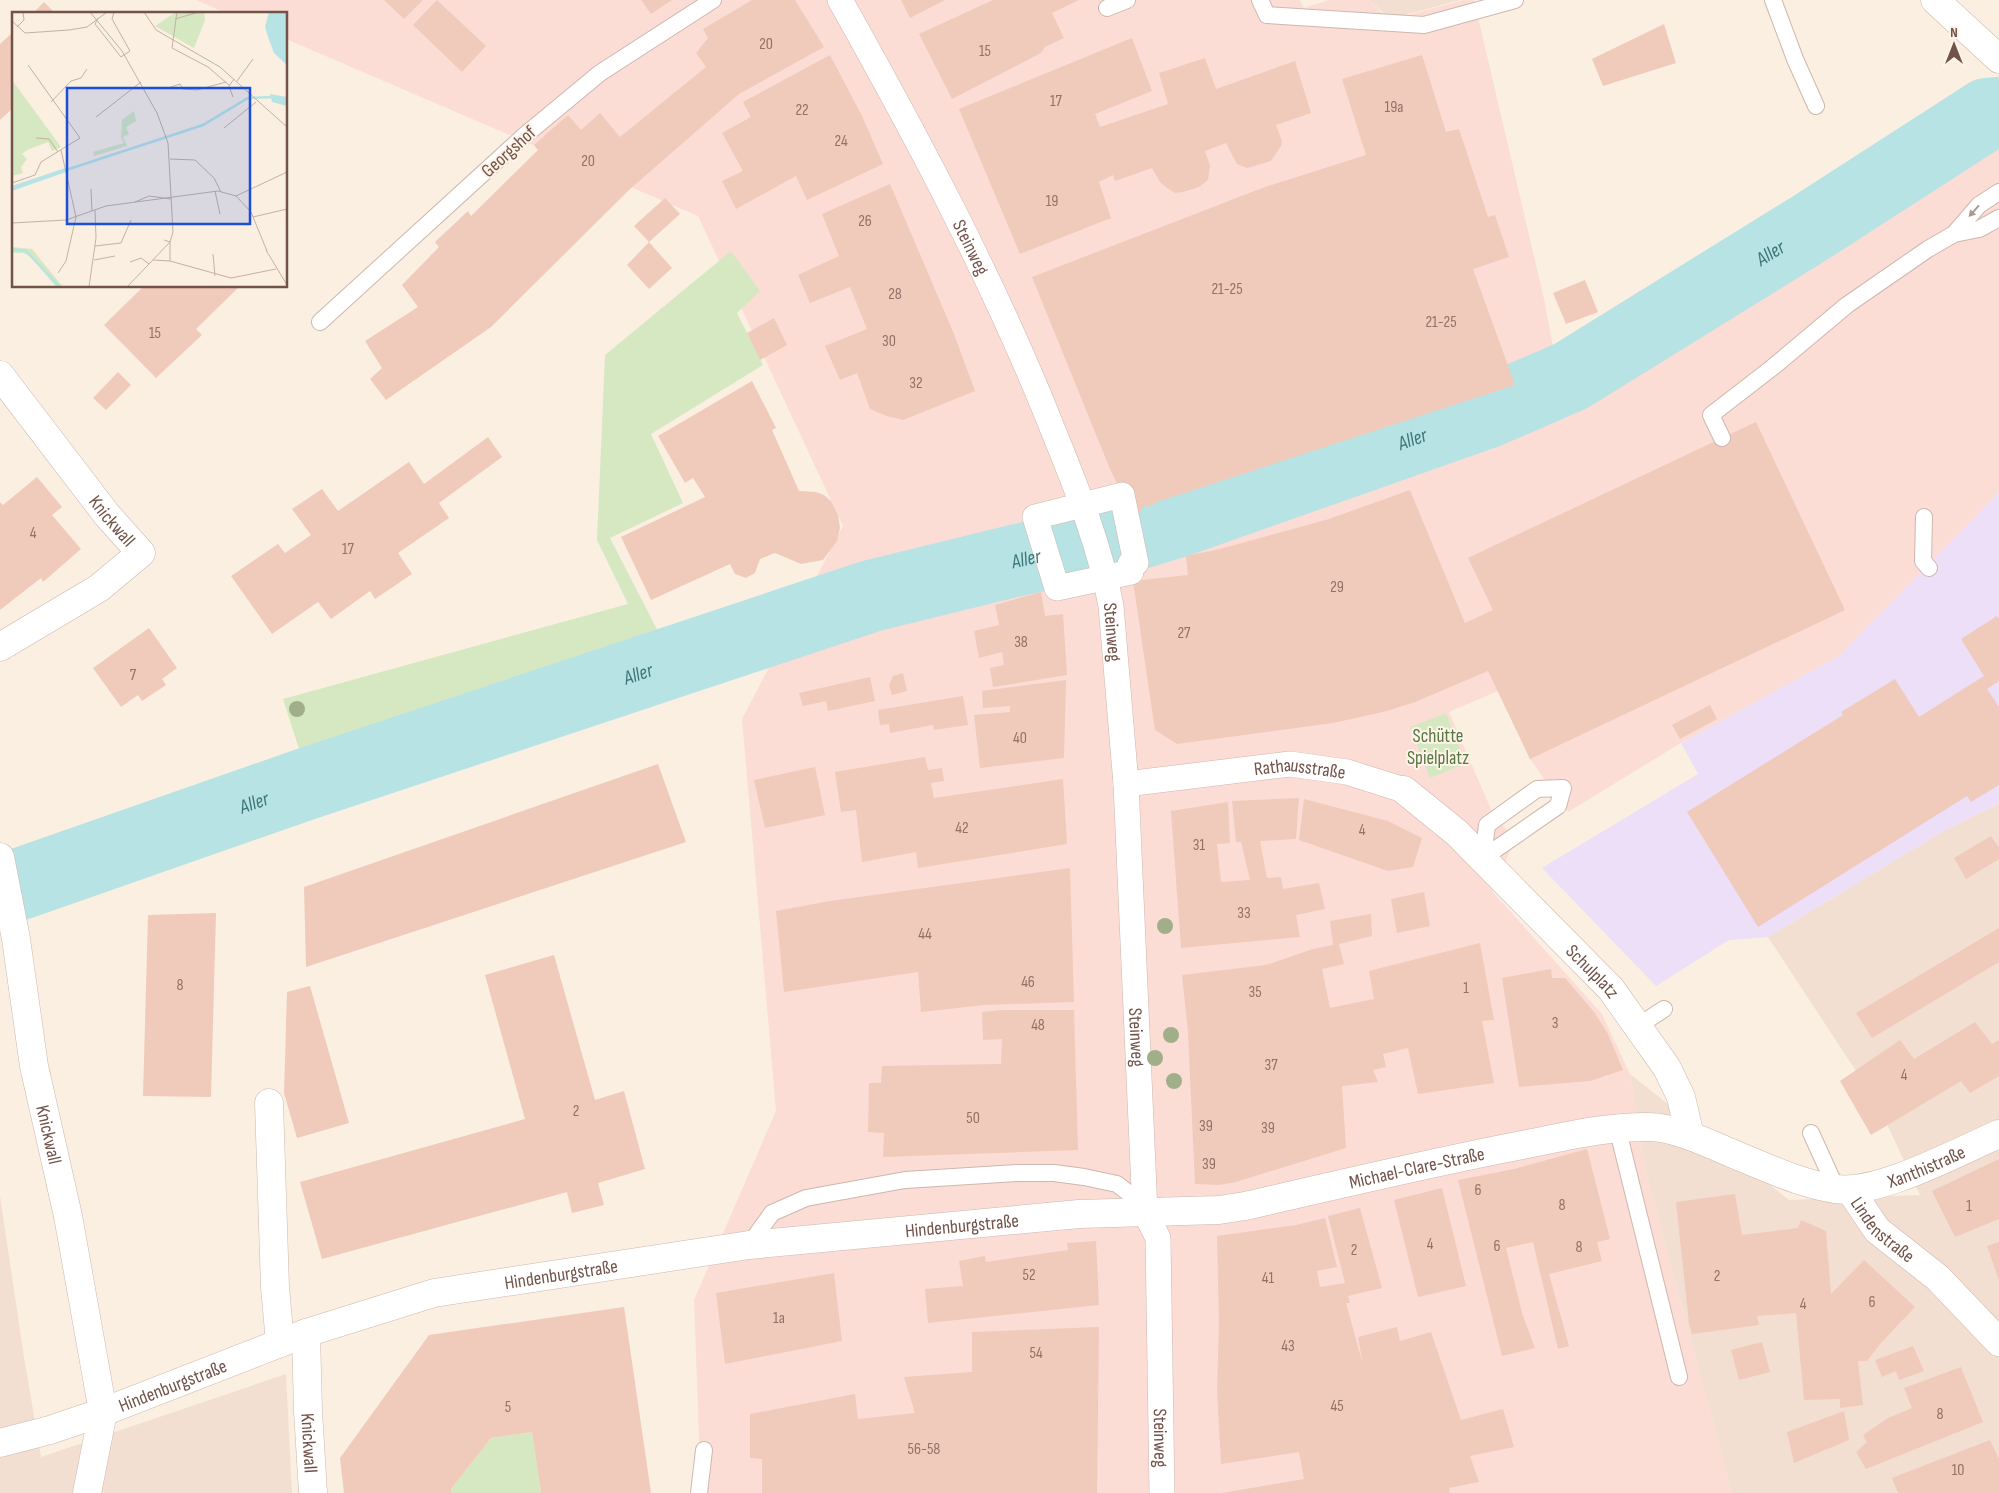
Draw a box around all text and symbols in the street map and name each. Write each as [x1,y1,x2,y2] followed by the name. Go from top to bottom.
[12,12,288,288] inset map
[1929,20,1979,70] north arrow
[1950,24,1958,41] text: N
[759,35,773,54] house number: 20
[979,42,991,61] house number: 15
[1050,92,1063,111] house number: 17
[1385,98,1403,117] house number: 19a
[795,101,809,120] house number: 22
[477,121,542,183] street label: Georgshof
[834,132,848,151] house number: 24
[581,152,595,171] house number: 20
[1046,192,1058,211] house number: 19
[1968,204,1980,216] one-way arrow
[858,212,872,231] house number: 26
[947,216,994,280] street label: Steinweg
[1751,235,1791,272] water label: Aller
[1211,280,1243,299] house number: 21-25
[888,285,902,304] house number: 28
[1425,313,1457,332] house number: 21-25
[149,324,161,343] house number: 15
[882,332,896,351] house number: 30
[909,374,923,393] house number: 32
[1394,423,1432,456] water label: Aller
[83,491,140,552] street label: Knickwall
[30,524,37,543] house number: 4
[342,540,355,559] house number: 17
[1008,544,1044,574] water label: Aller
[1330,578,1344,597] house number: 29
[1098,602,1126,663] street label: Steinweg
[1177,624,1191,643] house number: 27
[1014,633,1028,652] house number: 38
[620,658,657,691] water label: Aller
[130,666,137,685] house number: 7
[1407,725,1469,770] park label: Schütte Spielplatz
[1013,729,1027,748] house number: 40
[1253,754,1347,785] street label: Rathausstraße
[235,787,273,820] water label: Aller
[955,819,969,838] house number: 42
[1359,821,1366,840] house number: 4
[1193,836,1206,855] house number: 31
[1237,904,1251,923] house number: 33
[918,925,932,944] house number: 44
[1560,940,1624,1003] street label: Schulplatz
[1021,973,1035,992] house number: 46
[176,976,184,995] house number: 8
[1463,979,1469,998] house number: 1
[1248,983,1262,1002] house number: 35
[1123,1007,1149,1068] street label: Steinweg
[1552,1014,1558,1033] house number: 3
[1031,1016,1045,1035] house number: 48
[1264,1056,1278,1075] house number: 37
[1901,1066,1908,1085] house number: 4
[573,1102,579,1121] house number: 2
[30,1103,66,1167] street label: Knickwall
[966,1109,980,1128] house number: 50
[1199,1117,1213,1136] house number: 39
[1261,1119,1275,1138] house number: 39
[1884,1141,1969,1194] street label: Xanthistraße
[1347,1143,1487,1195] street label: Michael-Clare-Straße
[1202,1155,1216,1174] house number: 39
[1474,1181,1482,1200] house number: 6
[1845,1193,1919,1268] street label: Lindenstraße
[1558,1196,1566,1215] house number: 8
[1966,1197,1972,1216] house number: 1
[904,1210,1020,1243] street label: Hindenburgstraße
[1427,1235,1434,1254] house number: 4
[1493,1237,1501,1256] house number: 6
[1575,1238,1583,1257] house number: 8
[1351,1241,1357,1260] house number: 2
[503,1255,619,1295] street label: Hindenburgstraße
[1022,1266,1036,1285] house number: 52
[1714,1267,1720,1286] house number: 2
[1262,1269,1275,1288] house number: 41
[1868,1293,1876,1312] house number: 6
[1800,1295,1807,1314] house number: 4
[773,1309,785,1328] house number: 1a
[1281,1337,1295,1356] house number: 43
[1029,1344,1043,1363] house number: 54
[115,1355,230,1418] street label: Hindenburgstraße
[1330,1397,1344,1416] house number: 45
[505,1398,511,1417] house number: 5
[1936,1405,1944,1424] house number: 8
[1148,1408,1172,1468] street label: Steinweg
[295,1412,322,1474] street label: Knickwall
[908,1440,940,1459] house number: 56-58
[1952,1461,1964,1480] house number: 10

